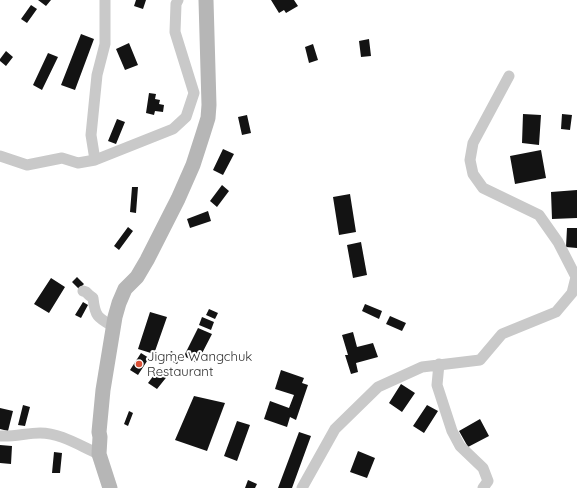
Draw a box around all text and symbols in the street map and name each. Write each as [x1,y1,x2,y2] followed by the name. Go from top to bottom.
[147,349,252,380] place label: Jigme Wangchuk Restaurant
[134,359,144,369] marker: Jigme Wangchuk Restaurant

